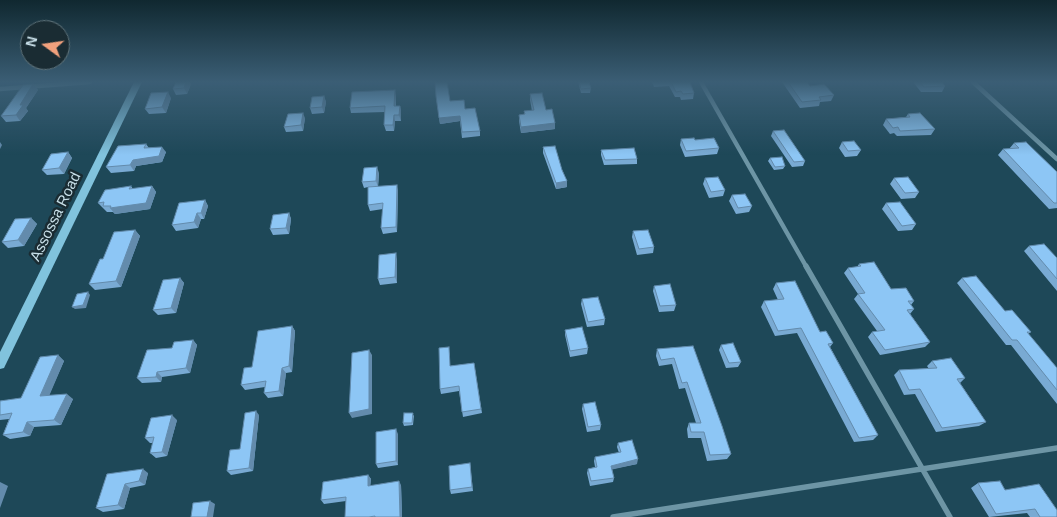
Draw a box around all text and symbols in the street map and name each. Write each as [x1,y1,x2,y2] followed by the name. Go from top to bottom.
[20,20,70,70] north arrow
[22,35,40,48] text: N
[27,170,85,264] street label: Assossa Road

